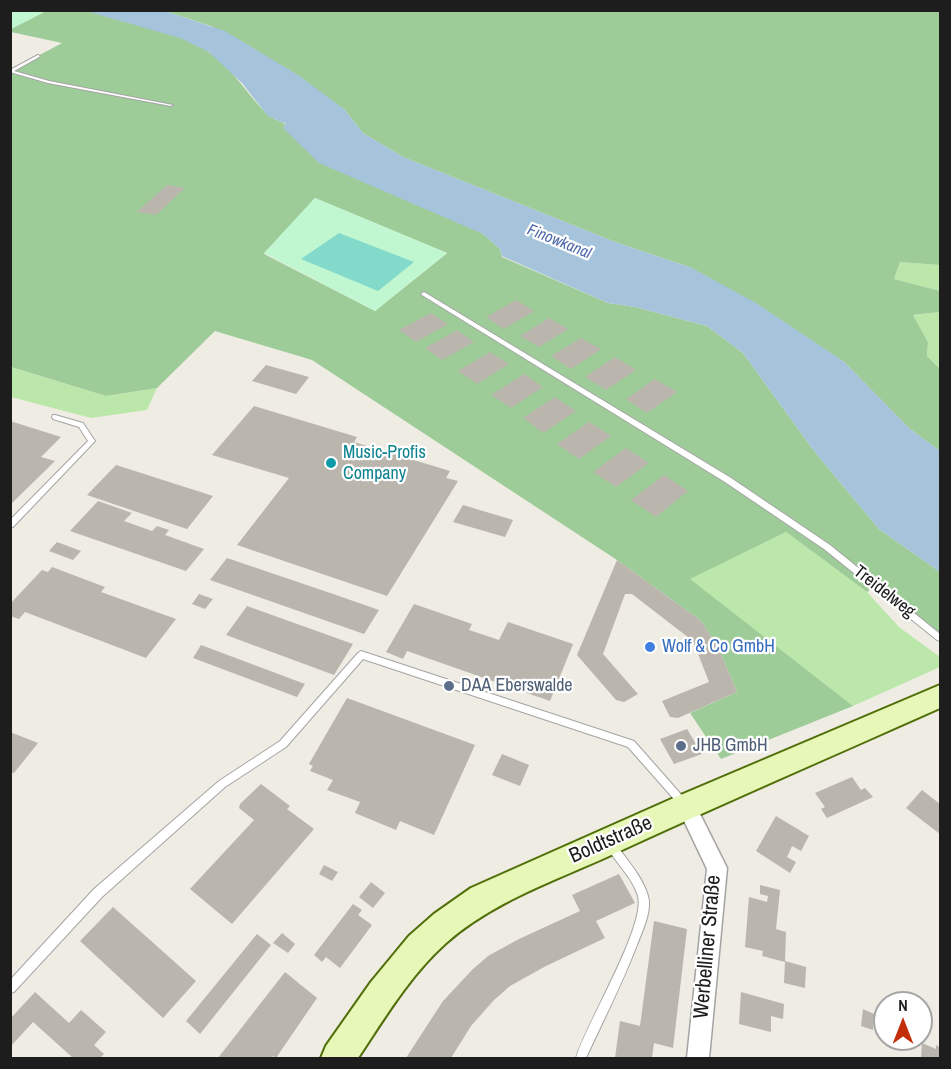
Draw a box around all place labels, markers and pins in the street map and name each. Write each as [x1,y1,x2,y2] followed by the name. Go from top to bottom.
[343,442,426,484] place label: Music-Profis Company
[324,456,338,470] marker: Music-Profis Company
[662,636,775,658] place label: Wolf & Co GmbH
[643,640,657,654] marker: Wolf & Co GmbH
[461,675,573,697] place label: DAA Eberswalde
[442,679,456,693] marker: DAA Eberswalde
[693,735,768,757] place label: JHB GmbH
[674,739,688,753] marker: JHB GmbH

